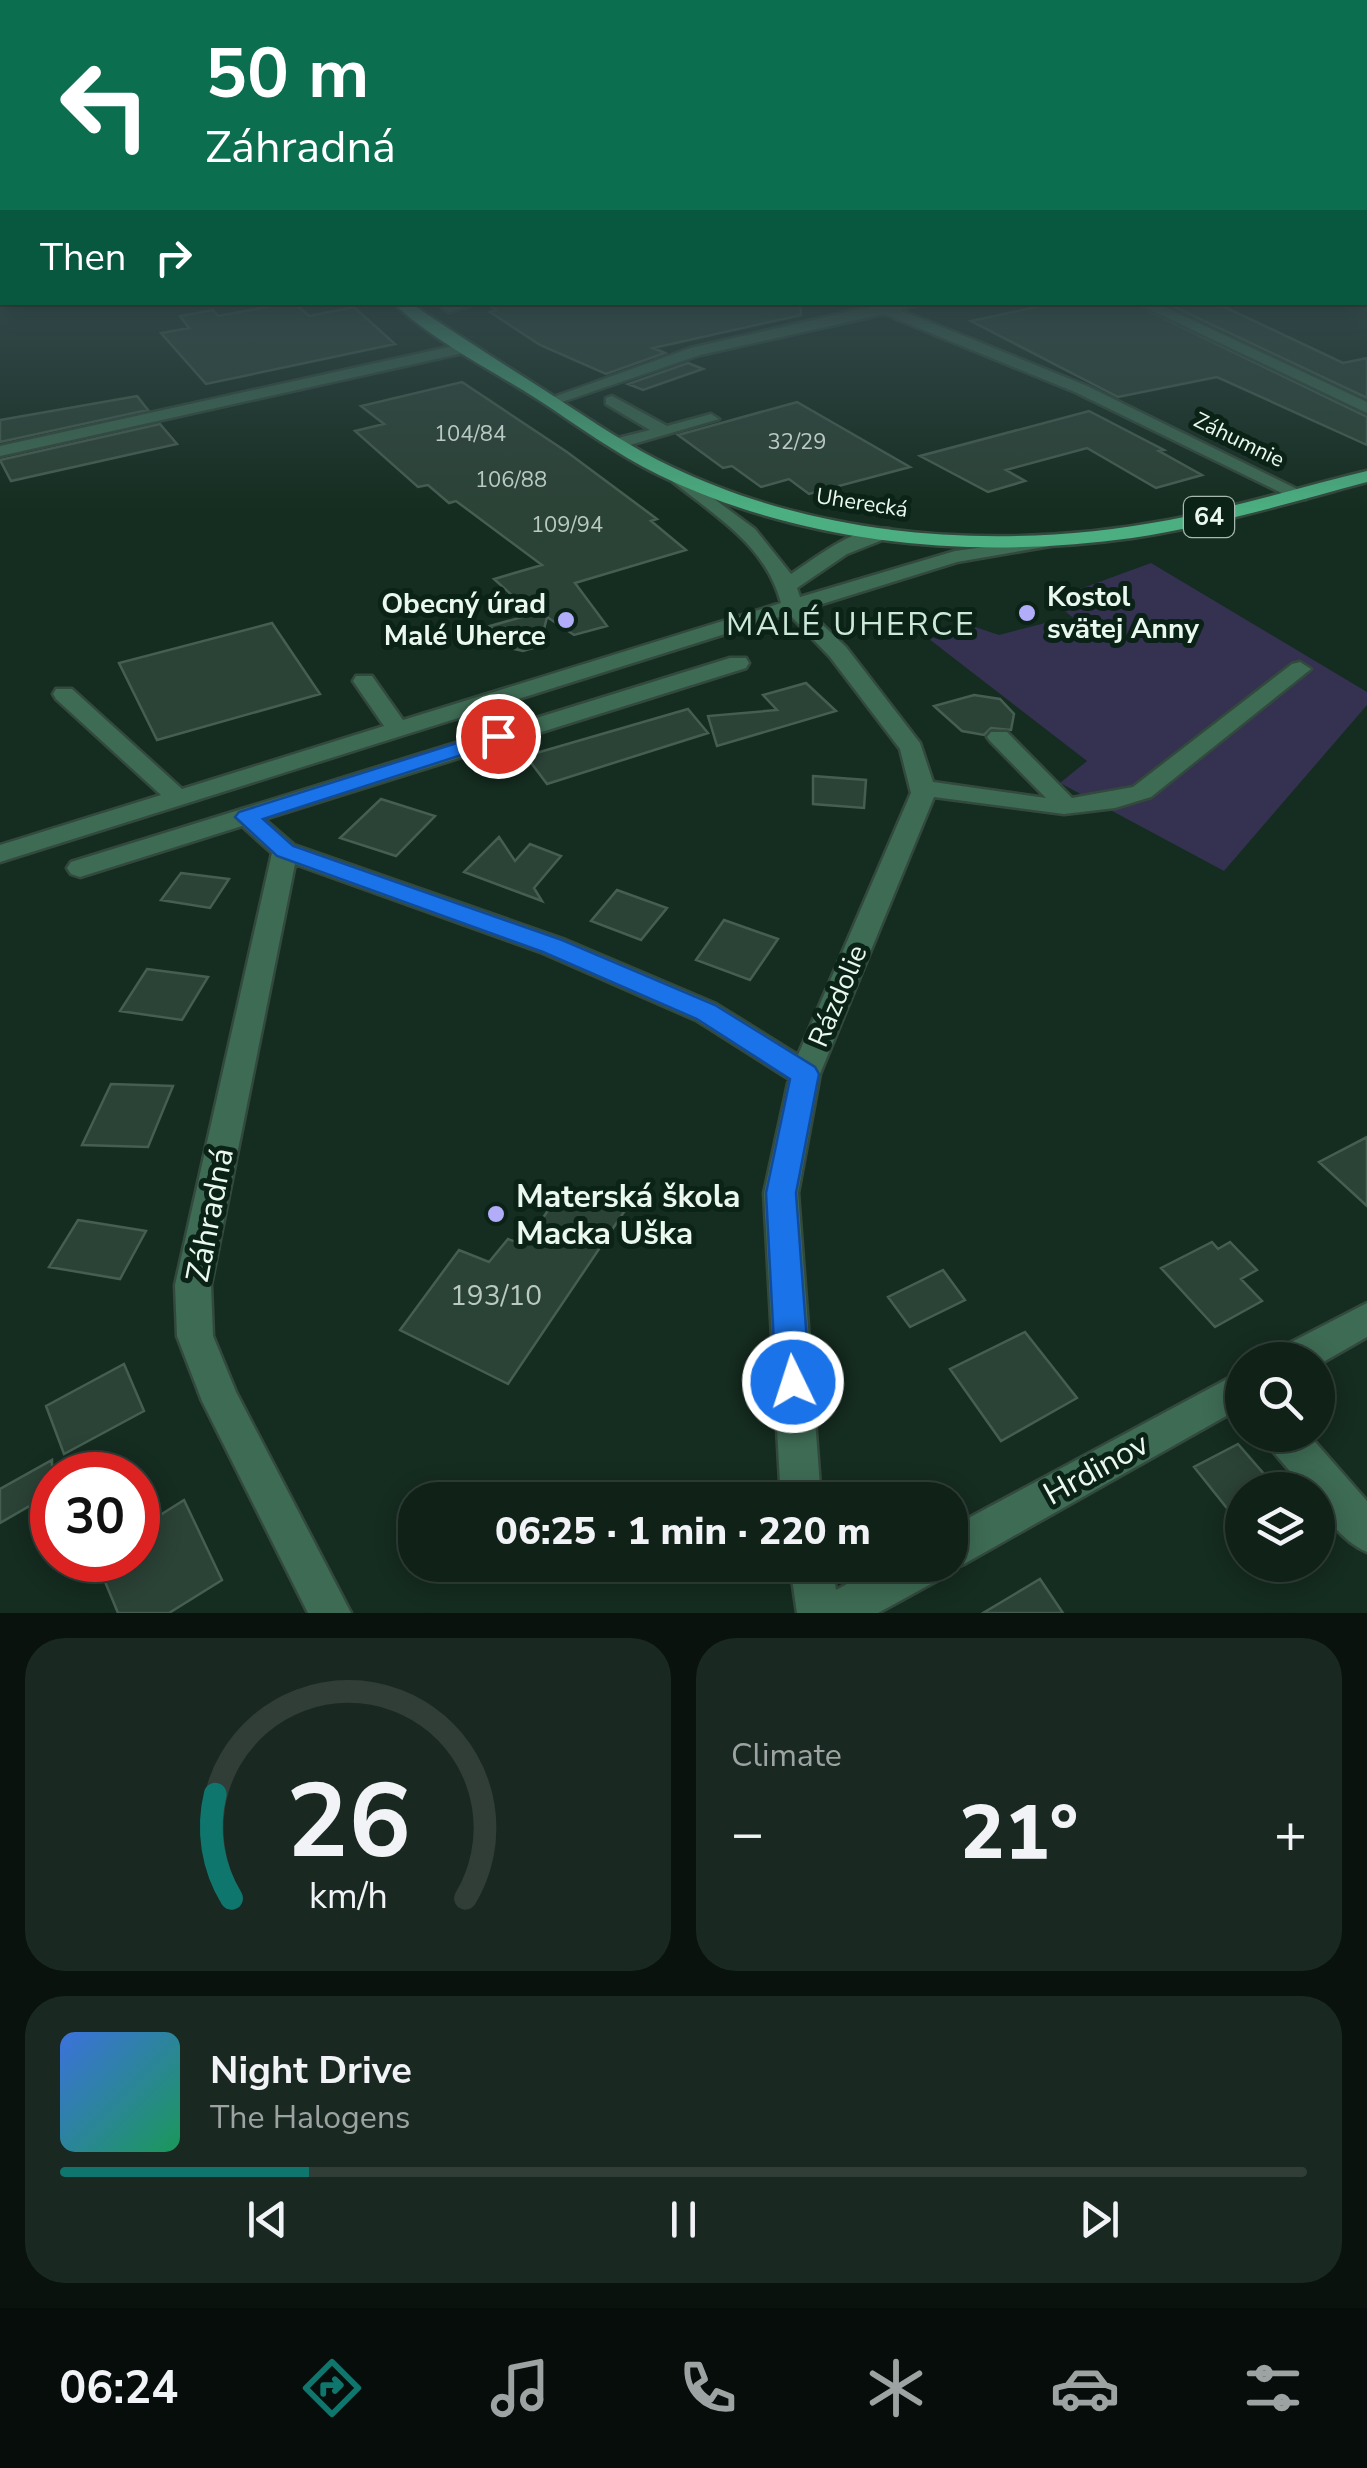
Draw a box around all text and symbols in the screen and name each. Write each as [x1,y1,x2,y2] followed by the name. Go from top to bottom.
[205,26,369,122] text: 50 m
[40,40,170,170] icon: left
[205,117,396,178] text: Záhradná
[146,230,201,285] icon: right
[40,232,126,283] text: Then
[1189,405,1289,475] street label: Záhumnie
[434,419,506,449] house number: 104/84
[767,427,827,457] house number: 32/29
[475,465,547,495] house number: 106/88
[814,481,910,525] street label: Uherecká
[1184,497,1234,537] road number: 64
[531,510,603,540] house number: 109/94
[1047,578,1199,648] place label: Kostol svätej Anny
[381,585,546,655] place label: Obecný úrad Malé Uherce
[1016,602,1038,624] marker: Kostol svätej Anny
[726,603,976,646] district label: MALÉ UHERCE
[555,609,577,631] marker: Obecný úrad Malé Uherce
[456,694,541,779] pin
[471,709,526,764] icon: arrive
[799,939,877,1053] street label: Rázdolie
[176,1144,244,1286] street label: Záhradná
[516,1175,740,1255] place label: Materská škola Macka Uška
[485,1203,507,1225] marker: Materská škola Macka Uška
[450,1277,542,1315] house number: 193/10
[741,1330,845,1434] position arrow
[1225,1342,1335,1582] map controls
[1225,1342,1335,1452] button: search
[1036,1422,1157,1515] street label: Hrdinov
[30,1452,160,1582] speed limit sign: 30
[1225,1472,1335,1582] button: layers
[495,1506,871,1557] text: 06:25 · 1 min · 220 m
[731,1734,842,1777] text: Climate
[286,1751,410,1893] text: 26
[960,1782,1078,1884] text: 21°
[731,1796,764,1871] text: −
[1274,1796,1307,1871] text: +
[309,1872,387,1921] text: km/h
[210,2045,412,2096] text: Night Drive
[210,2096,410,2139] text: The Halogens
[240,2192,295,2247] icon: previous
[656,2192,711,2247] icon: pause
[1072,2192,1127,2247] icon: next
[297,2353,367,2423] icon: directions
[485,2353,555,2423] icon: music
[673,2353,743,2423] icon: phone
[861,2353,931,2423] icon: climate
[1050,2353,1120,2423] icon: car
[1238,2353,1308,2423] icon: filters
[59,2358,178,2419] text: 06:24

